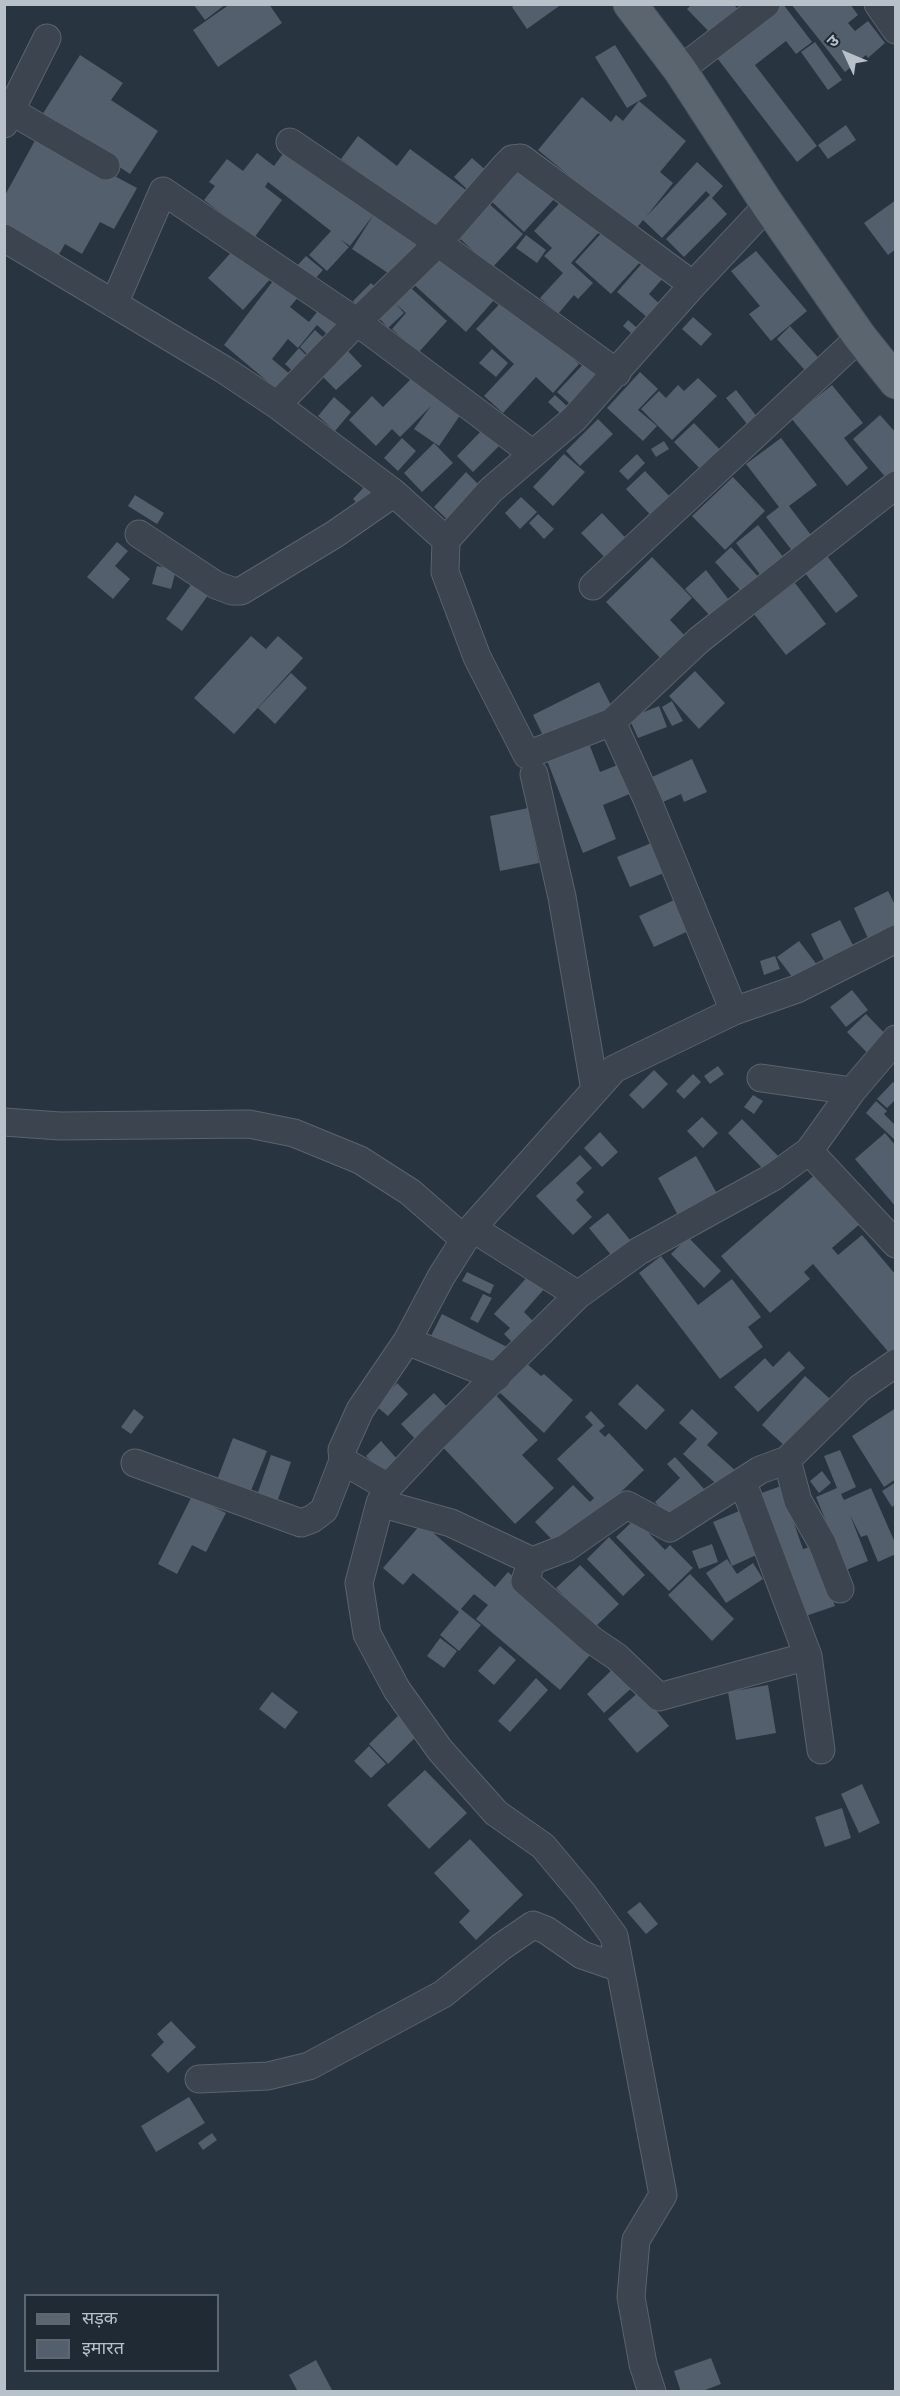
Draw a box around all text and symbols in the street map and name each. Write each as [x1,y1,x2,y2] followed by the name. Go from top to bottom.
[816,24,876,84] north arrow
[823,32,842,50] text: उ
[24,2294,219,2372] legend
[82,2308,118,2328] text: सड़क
[82,2338,124,2358] text: इमारत

